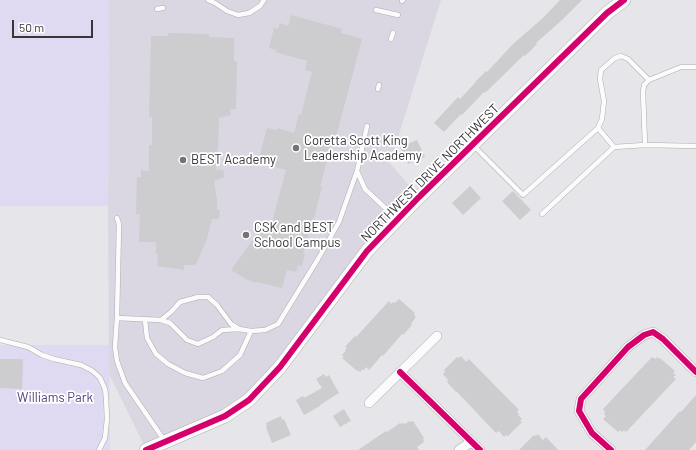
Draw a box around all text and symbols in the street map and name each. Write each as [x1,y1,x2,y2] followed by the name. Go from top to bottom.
[14,12,95,38] scale bar
[19,20,44,34] text: 50 m
[358,101,502,245] street label: NORTHWEST DRIVE NORTHWEST
[304,133,422,164] place label: Coretta Scott King Leadership Academy
[291,143,301,153] marker: Coretta Scott King Leadership Academy
[191,152,276,168] place label: BEST Academy
[178,155,188,165] marker: BEST Academy
[254,220,341,251] place label: CSK and BEST School Campus
[241,230,251,240] marker: CSK and BEST School Campus
[17,390,93,406] park label: Williams Park

